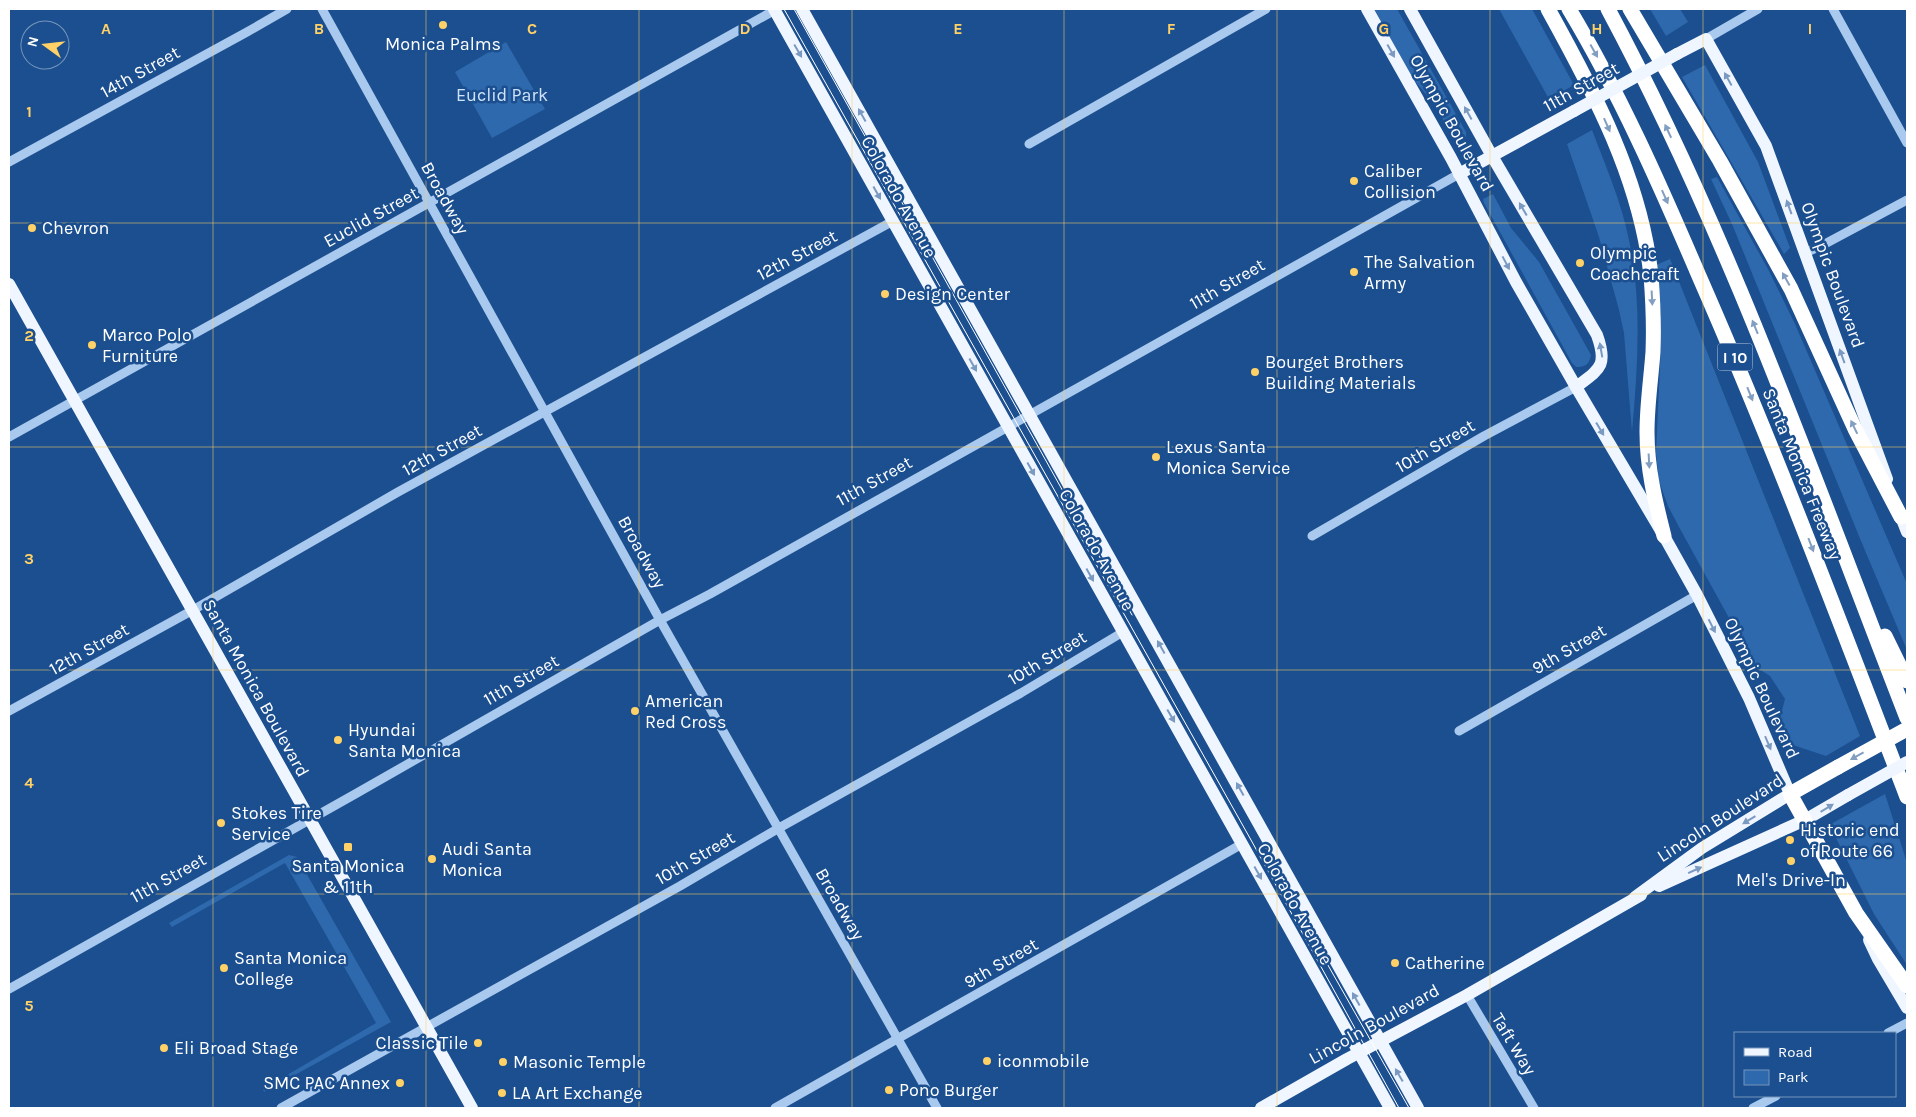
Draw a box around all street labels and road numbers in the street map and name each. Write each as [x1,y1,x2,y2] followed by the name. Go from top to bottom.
[96,41,184,103] street label: 14th Street
[1405,50,1499,196] street label: Olympic Boulevard
[1539,57,1623,117] street label: 11th Street
[856,132,942,262] street label: Colorado Avenue
[416,158,474,239] street label: Broadway
[320,182,422,252] street label: Euclid Street
[1796,199,1870,351] street label: Olympic Boulevard
[753,225,841,285] street label: 12th Street
[1185,254,1269,314] street label: 11th Street
[1718,344,1752,371] road number: I 10
[1757,385,1847,564] street label: Santa Monica Freeway
[1391,414,1479,478] street label: 10th Street
[398,419,486,481] street label: 12th Street
[832,451,916,511] street label: 11th Street
[1054,485,1140,615] street label: Colorado Avenue
[613,512,671,593] street label: Broadway
[198,595,314,781] street label: Santa Monica Boulevard
[1720,614,1804,762] street label: Olympic Boulevard
[45,618,133,680] street label: 12th Street
[1528,619,1610,679] street label: 9th Street
[1004,626,1091,690] street label: 10th Street
[479,650,563,710] street label: 11th Street
[1653,769,1787,867] street label: Lincoln Boulevard
[651,826,739,890] street label: 10th Street
[1252,839,1338,969] street label: Colorado Avenue
[126,848,210,908] street label: 11th Street
[811,864,870,944] street label: Broadway
[960,933,1042,993] street label: 9th Street
[1305,979,1443,1069] street label: Lincoln Boulevard
[1487,1009,1541,1079] street label: Taft Way

